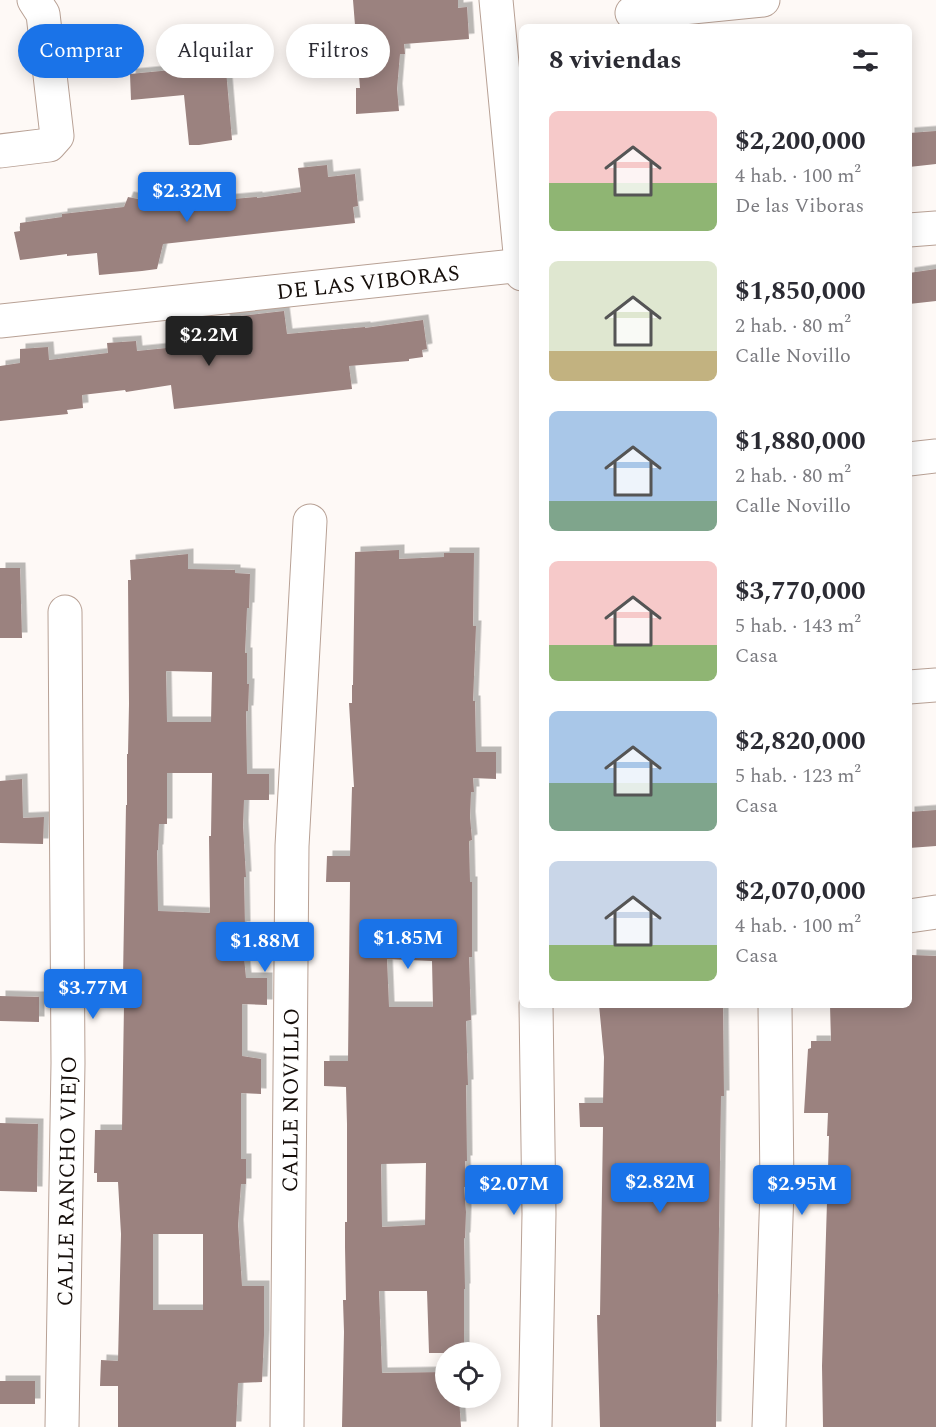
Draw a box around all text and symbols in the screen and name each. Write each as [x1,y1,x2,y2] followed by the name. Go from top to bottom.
[18,24,144,78] chip: Comprar
[156,24,274,78] chip: Alquilar
[286,24,390,78] chip: Filtros
[549,40,682,80] text: 8 viviendas
[849,44,882,77] icon: filters
[735,121,866,161] text: $2,200,000
[597,135,669,207] icon: home
[735,161,861,191] text: 4 hab. · 100 m²
[138,172,236,223] pin: $2.32M
[152,176,222,206] text: $2.32M
[735,191,864,221] text: De las Viboras
[275,257,461,309] street label: DE LAS VIBORAS
[735,271,866,311] text: $1,850,000
[597,285,669,357] icon: home
[735,311,851,341] text: 2 hab. · 80 m²
[167,316,251,367] pin: $2.2M
[180,320,238,350] text: $2.2M
[735,341,851,371] text: Calle Novillo
[735,421,866,461] text: $1,880,000
[597,435,669,507] icon: home
[735,461,851,491] text: 2 hab. · 80 m²
[735,491,851,521] text: Calle Novillo
[735,571,866,611] text: $3,770,000
[597,585,669,657] icon: home
[735,611,861,641] text: 5 hab. · 143 m²
[735,641,778,671] text: Casa
[735,721,866,761] text: $2,820,000
[597,735,669,807] icon: home
[735,761,861,791] text: 5 hab. · 123 m²
[735,791,778,821] text: Casa
[735,871,866,911] text: $2,070,000
[597,885,669,957] icon: home
[735,911,861,941] text: 4 hab. · 100 m²
[359,919,457,970] pin: $1.85M
[216,922,314,973] pin: $1.88M
[373,923,443,953] text: $1.85M
[230,926,300,956] text: $1.88M
[735,941,778,971] text: Casa
[44,969,142,1020] pin: $3.77M
[58,973,128,1003] text: $3.77M
[274,1008,309,1192] street label: CALLE NOVILLO
[49,1055,86,1307] street label: CALLE RANCHO VIEJO
[611,1163,709,1214] pin: $2.82M
[465,1165,563,1216] pin: $2.07M
[753,1165,851,1216] pin: $2.95M
[625,1167,695,1197] text: $2.82M
[479,1169,549,1199] text: $2.07M
[767,1169,837,1199] text: $2.95M
[435,1342,501,1408] map controls
[435,1342,501,1408] button: locate

